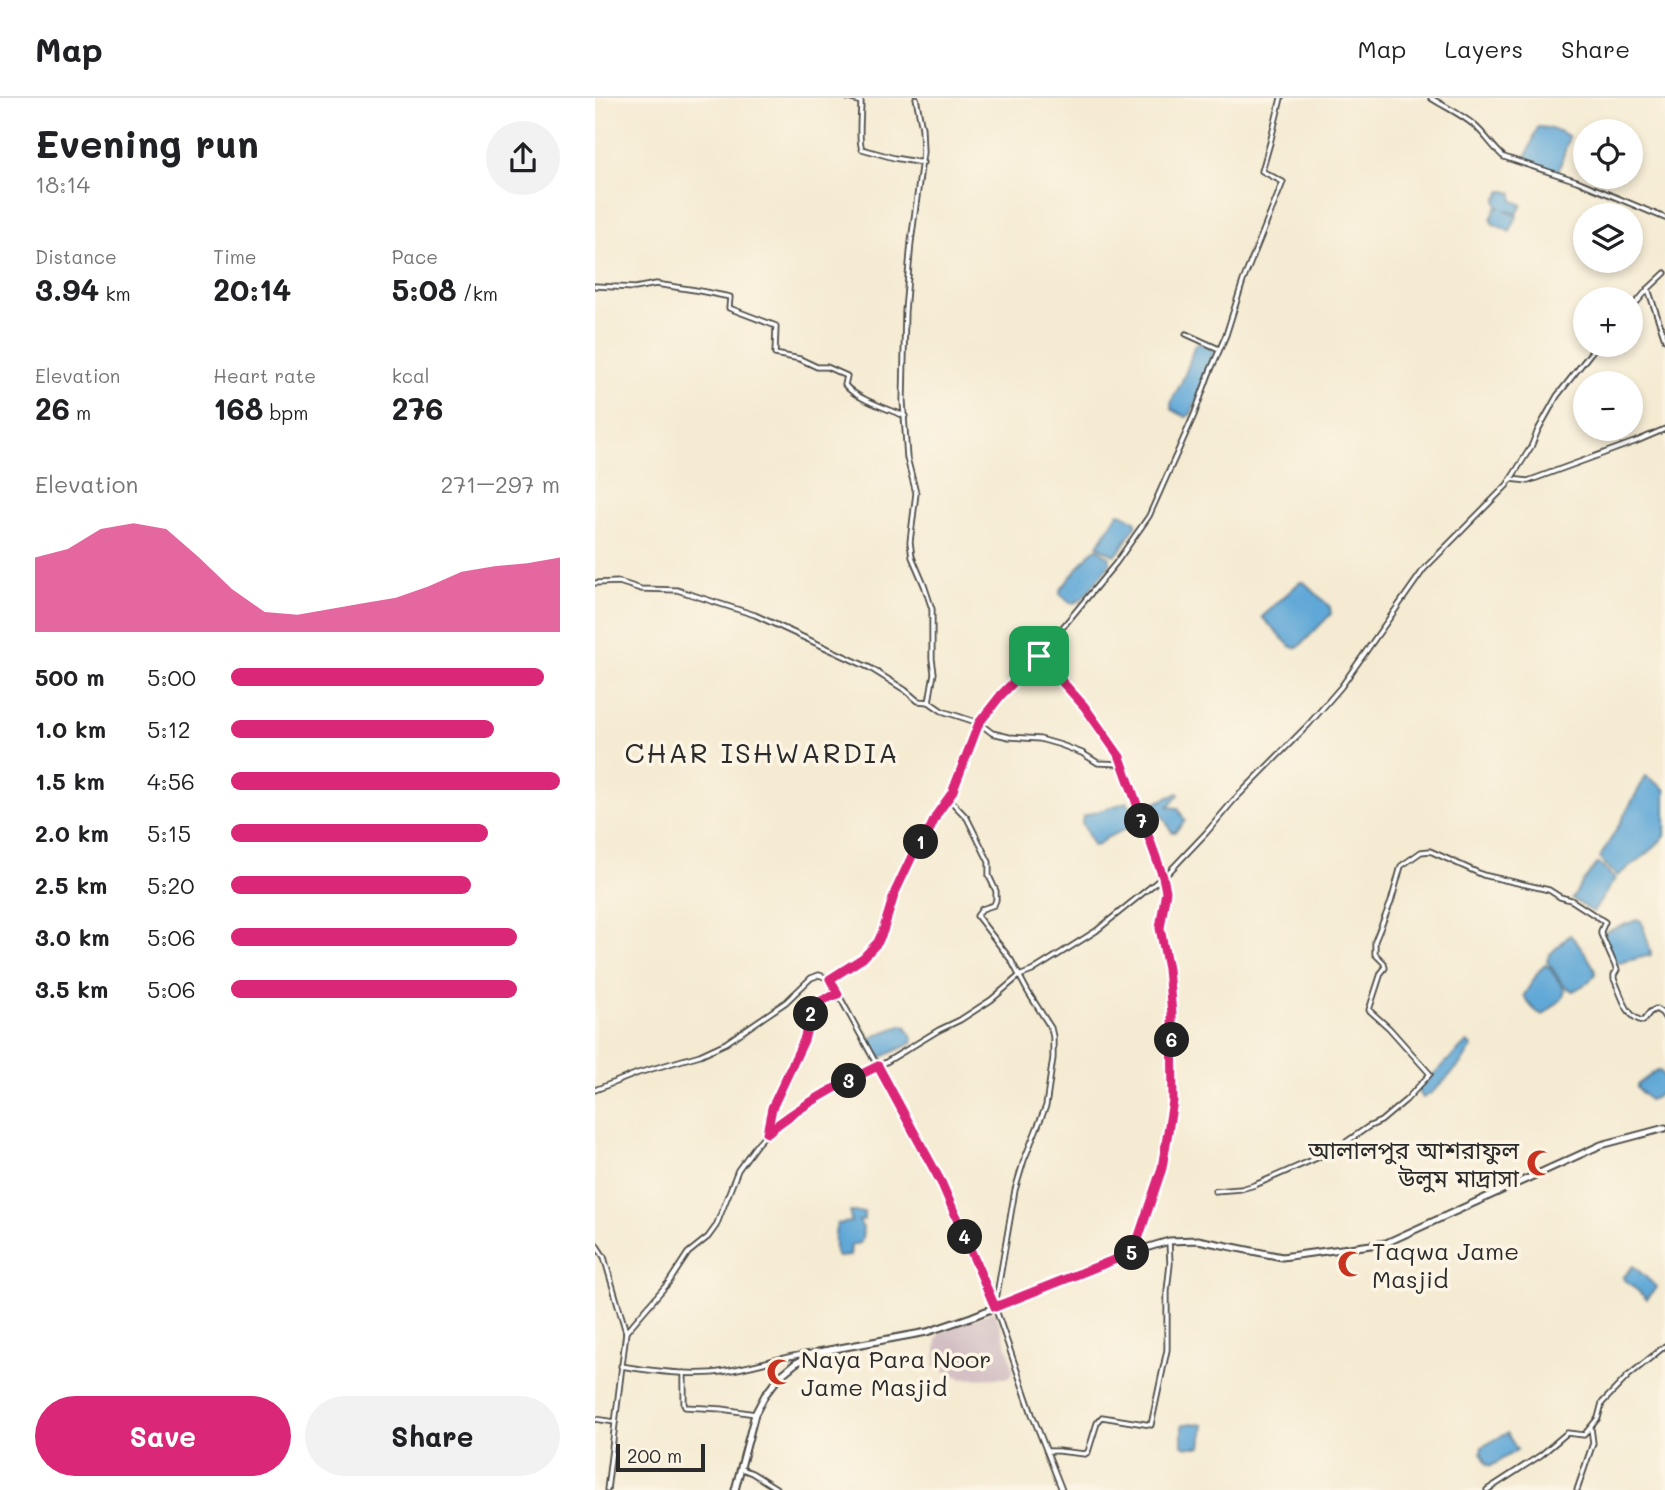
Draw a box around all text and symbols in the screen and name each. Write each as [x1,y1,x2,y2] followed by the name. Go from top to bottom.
[35,27,103,70] text: Map
[1358,33,1406,64] text: Map
[1444,33,1523,64] text: Layers
[1561,33,1630,64] text: Share
[35,118,259,168] text: Evening run
[1573,119,1643,441] map controls
[1573,119,1643,189] button: locate
[486,121,560,195] button: share
[35,169,90,199] text: 18:14
[1573,203,1643,273] button: layers
[35,244,117,269] text: Distance
[213,244,257,269] text: Time
[392,244,438,269] text: Pace
[35,269,99,309] text: 3.94
[213,269,291,309] text: 20:14
[392,269,457,309] text: 5:08
[99,281,131,306] text: km
[457,281,498,306] text: /km
[1573,287,1643,357] button: +
[35,363,120,388] text: Elevation
[213,363,316,388] text: Heart rate
[392,363,430,388] text: kcal
[1573,371,1643,441] button: −
[35,388,70,428] text: 26
[213,388,263,428] text: 168
[392,388,443,428] text: 276
[70,400,91,425] text: m
[263,400,308,425] text: bpm
[35,469,138,499] text: Elevation
[440,469,560,499] text: 271–297 m
[1009,626,1069,686] pin
[1020,637,1058,675] icon: arrive
[35,662,105,692] text: 500 m
[147,662,196,692] text: 5:00
[35,714,106,744] text: 1.0 km
[147,714,191,744] text: 5:12
[624,734,900,770] district label: CHAR ISHWARDIA
[35,766,105,796] text: 1.5 km
[147,766,195,796] text: 4:56
[1125,804,1159,838] pin: 7
[1136,808,1147,833] text: 7
[35,818,109,848] text: 2.0 km
[147,818,191,848] text: 5:15
[903,824,939,860] pin: 1
[916,829,925,854] text: 1
[35,870,107,900] text: 2.5 km
[147,870,195,900] text: 5:20
[35,922,110,952] text: 3.0 km
[147,922,196,952] text: 5:06
[35,974,108,1004] text: 3.5 km
[147,974,196,1004] text: 5:06
[793,996,829,1032] pin: 2
[805,1001,816,1026] text: 2
[1155,1023,1189,1058] pin: 6
[1166,1027,1177,1052] text: 6
[831,1063,867,1098] pin: 3
[843,1068,854,1093] text: 3
[1307,1134,1520,1193] place label: আলালপুর আশরাফুল উলুম মাদ্রাসা
[1525,1148,1555,1178] mosque icon: আলালপুর আশরাফুল উলুম মাদ্রাসা
[947,1220,983,1254] pin: 4
[958,1224,971,1249] text: 4
[1372,1235,1519,1294] place label: Taqwa Jame Masjid
[1115,1236,1149,1270] pin: 5
[1126,1240,1137,1265] text: 5
[1336,1249,1366,1279] mosque icon: Taqwa Jame Masjid
[801,1343,991,1402] place label: Naya Para Noor Jame Masjid
[765,1357,795,1387] mosque icon: Naya Para Noor Jame Masjid
[35,1396,291,1476] button: Save
[305,1396,560,1476] button: Share
[616,1441,705,1473] scale bar
[627,1443,682,1468] text: 200 m

